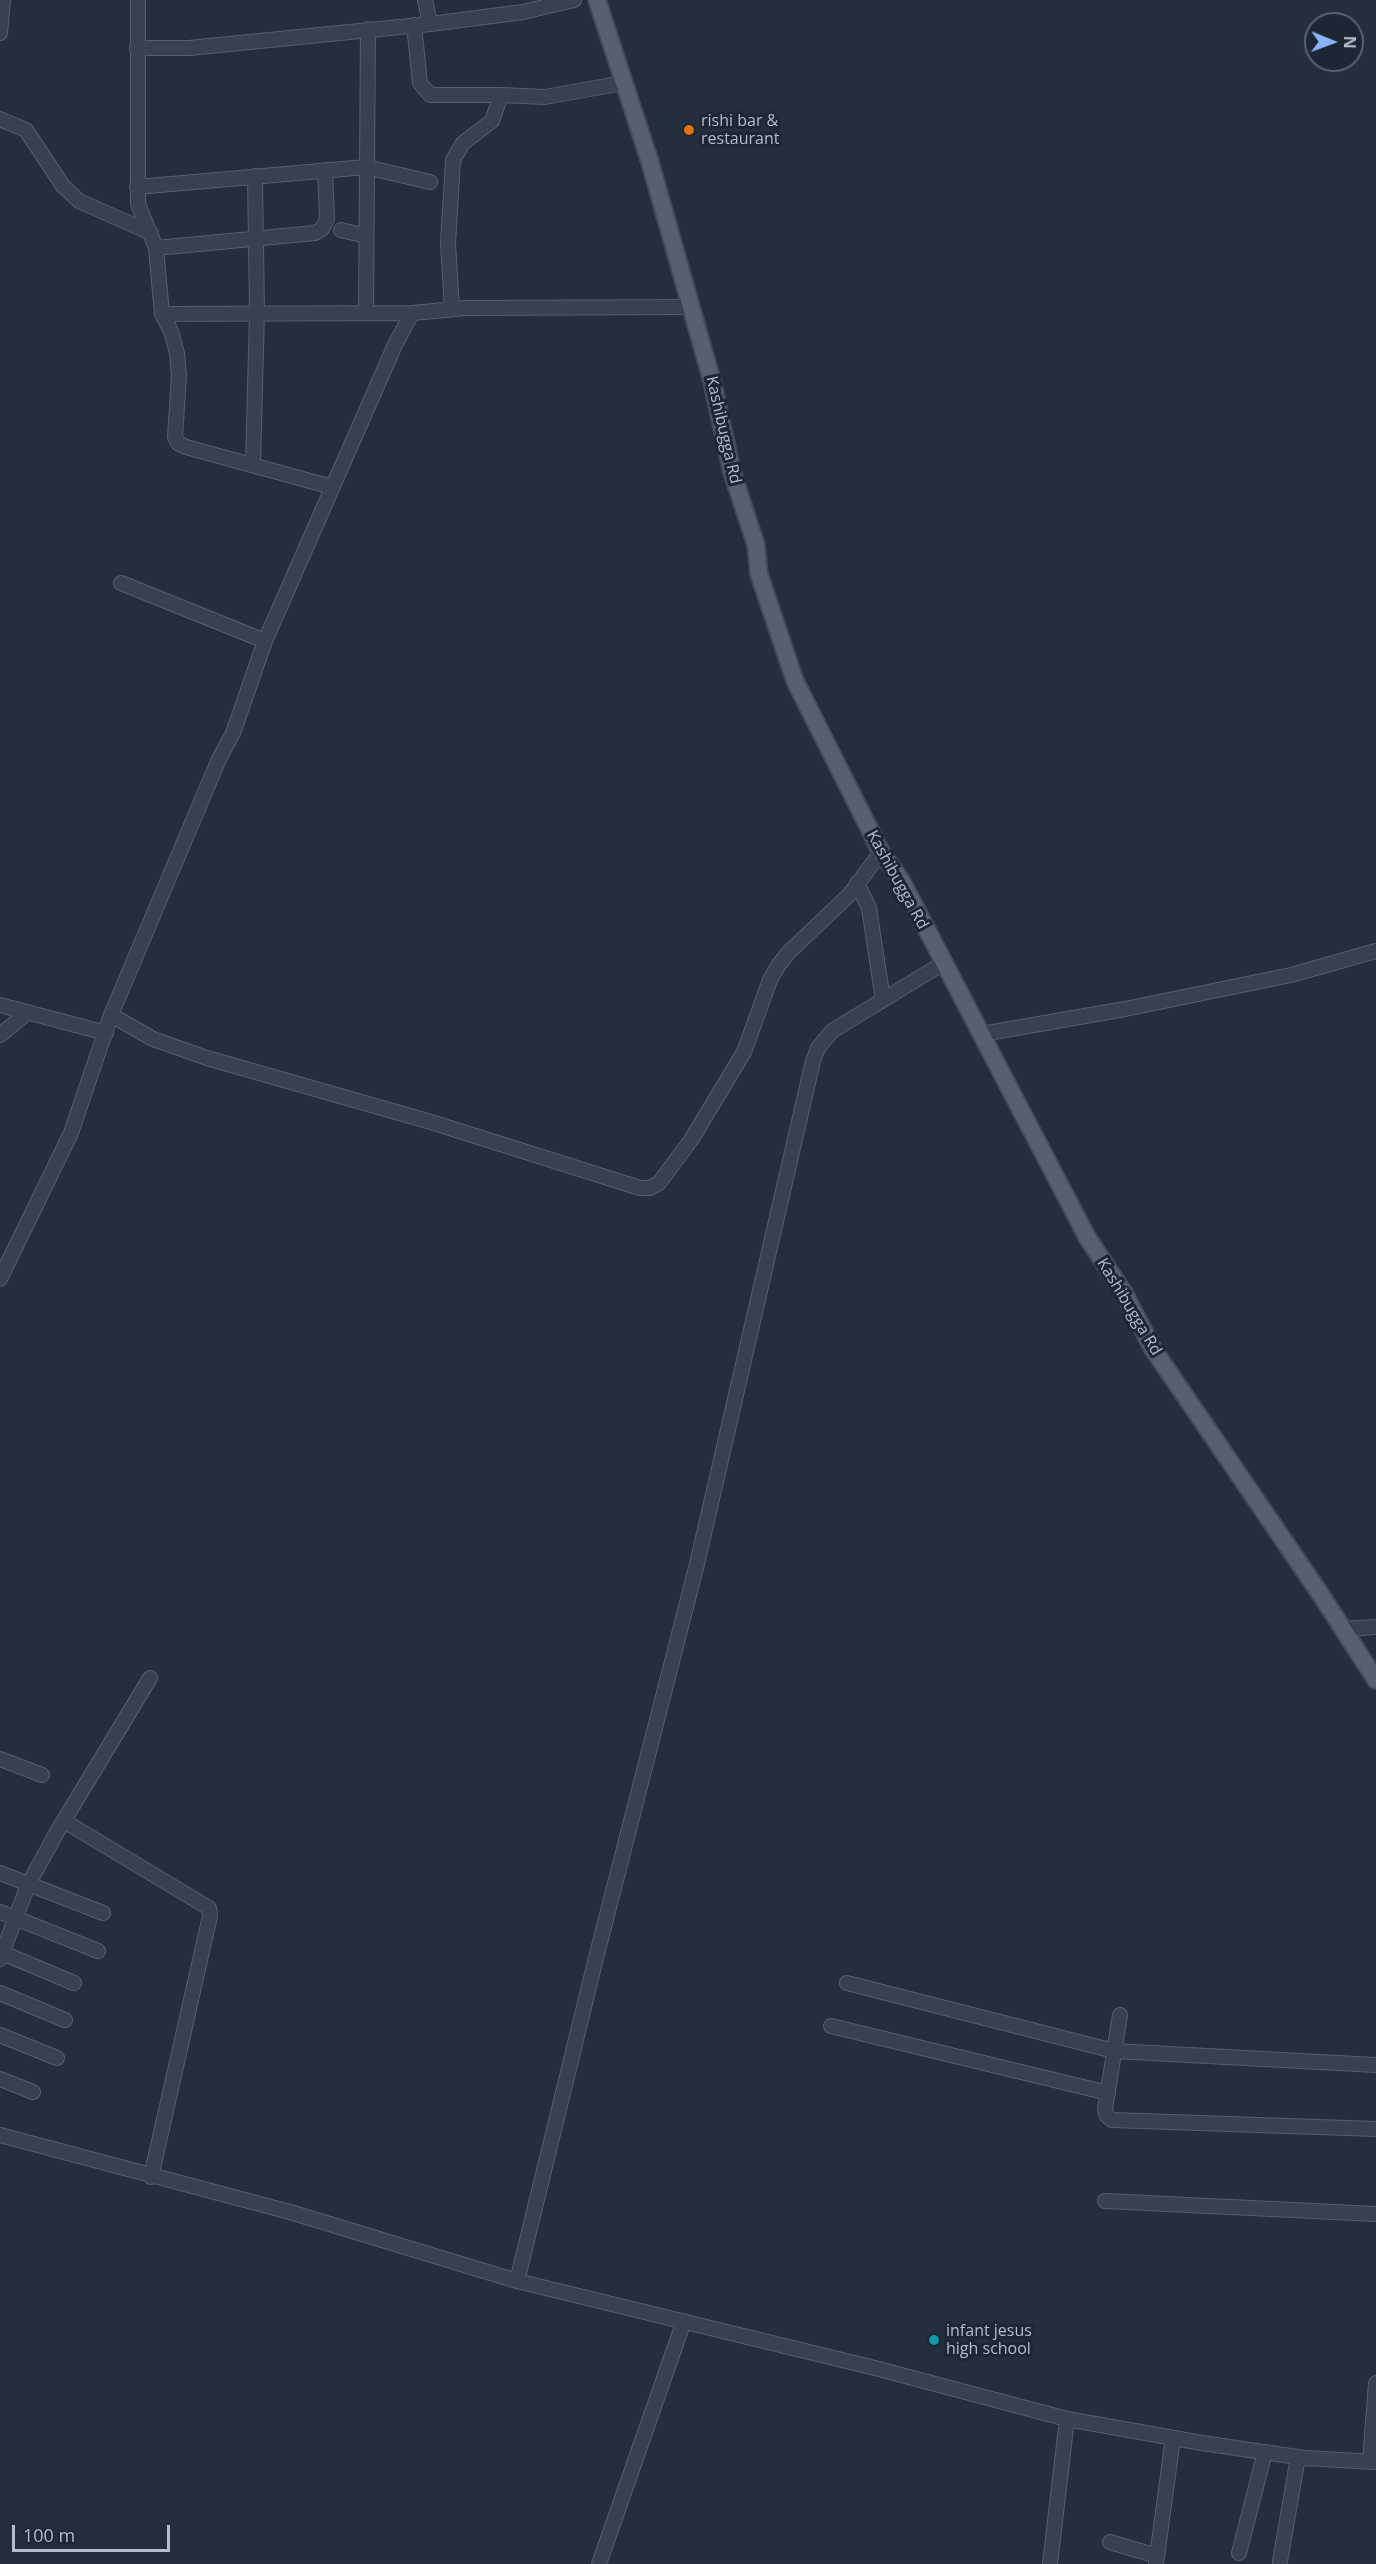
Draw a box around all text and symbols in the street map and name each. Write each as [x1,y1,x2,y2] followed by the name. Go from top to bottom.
[1304,12,1364,72] north arrow
[1339,36,1361,49] text: N
[701,111,780,149] place label: rishi bar & restaurant
[682,123,696,137] marker: rishi bar & restaurant
[701,374,745,486] street label: Kashibugga Rd
[862,827,932,933] street label: Kashibugga Rd
[1092,1255,1166,1359] street label: Kashibugga Rd
[946,2321,1032,2359] place label: infant jesus high school
[927,2333,941,2347] marker: infant jesus high school
[15,2513,172,2551] scale bar
[23,2523,75,2547] text: 100 m

